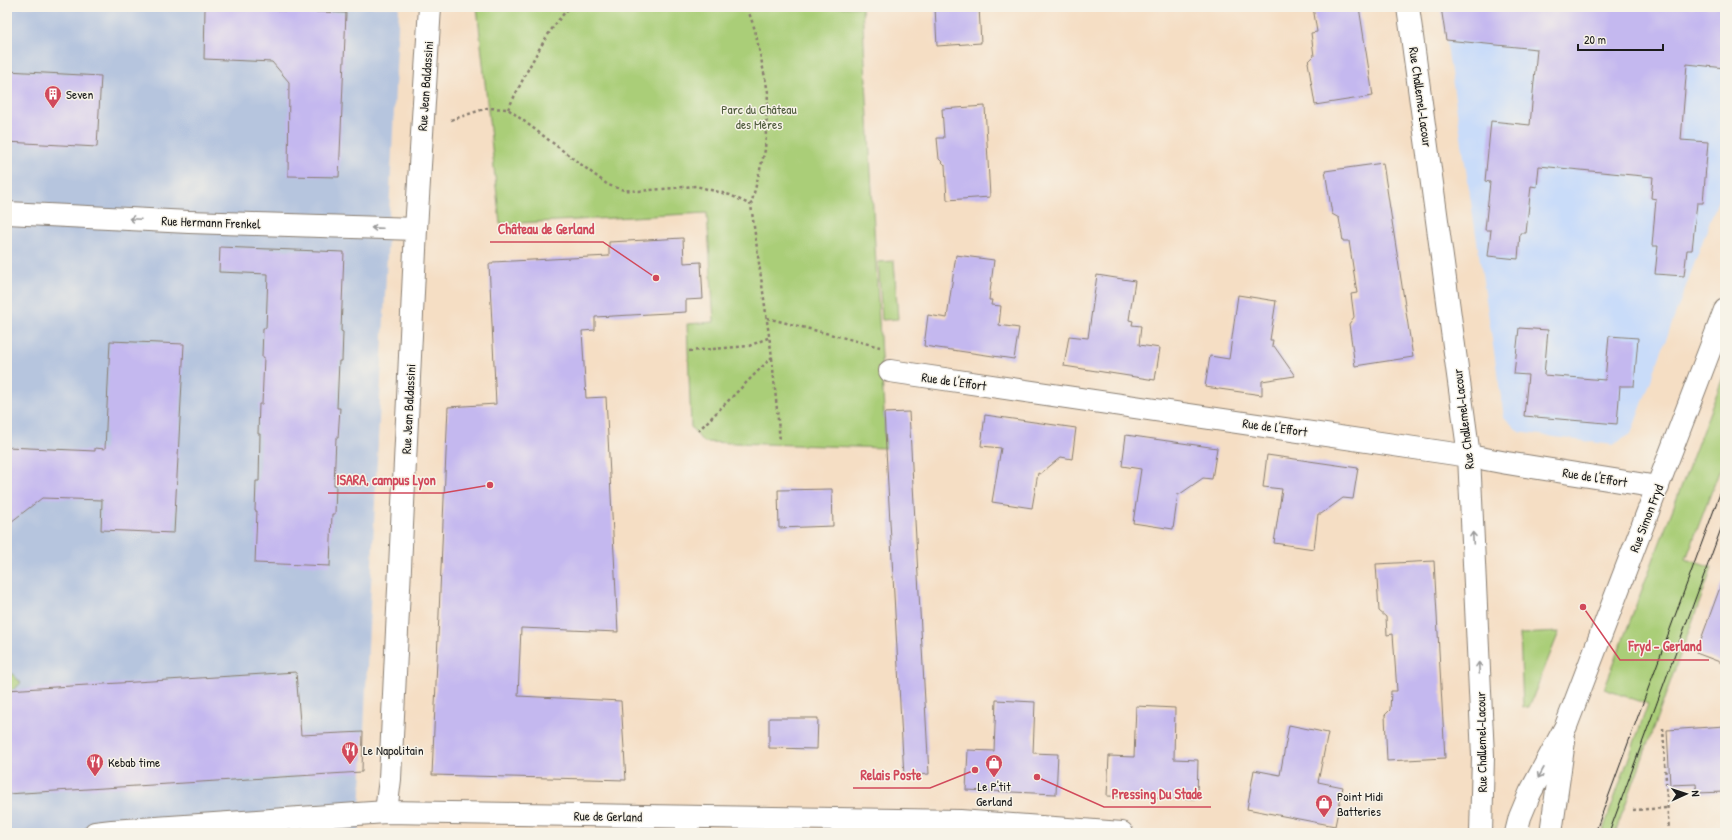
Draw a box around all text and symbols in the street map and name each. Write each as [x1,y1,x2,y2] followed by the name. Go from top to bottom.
[1578,26,1663,52] scale bar
[1584,31,1606,48] text: 20 m
[413,40,437,132] street label: Rue Jean Baldassini
[1405,46,1437,148] street label: Rue Challemel-Lacour
[43,84,63,109] building icon: Seven
[66,85,94,103] place label: Seven
[721,100,797,133] park label: Parc du Château des Mères
[161,211,261,233] street label: Rue Hermann Frenkel
[129,216,142,223] one-way arrow
[490,216,603,242] callout: Château de Gerland
[498,219,595,238] text: Château de Gerland
[371,224,384,231] one-way arrow
[397,363,419,455] street label: Rue Jean Baldassini
[920,368,988,395] street label: Rue de l'Effort
[1448,368,1478,470] street label: Rue Challemel-Lacour
[1241,414,1309,441] street label: Rue de l'Effort
[1561,463,1629,491] street label: Rue de l'Effort
[328,467,443,493] callout: ISARA, campus Lyon
[336,470,436,491] text: ISARA, campus Lyon
[1625,481,1667,555] street label: Rue Simon Fryd
[1470,532,1477,545] one-way arrow
[1620,634,1709,660] callout: Fryd - Gerland
[1628,636,1702,657] text: Fryd - Gerland
[1475,662,1483,675] one-way arrow
[1471,691,1491,793] street label: Rue Challemel-Lacour
[340,740,360,765] restaurant icon: Le Napolitain
[363,741,424,759] place label: Le Napolitain
[85,752,105,777] restaurant icon: Kebab time
[108,753,160,771] place label: Kebab time
[984,753,1004,778] shop icon: Le P'tit Gerland
[853,762,930,788] callout: Relais Poste
[860,765,922,784] text: Relais Poste
[1536,767,1544,779] one-way arrow
[1666,774,1706,814] north arrow
[976,777,1012,810] place label: Le P'tit Gerland
[1104,781,1211,807] callout: Pressing Du Stade
[1112,784,1203,805] text: Pressing Du Stade
[1337,787,1383,820] place label: Point Midi Batteries
[1689,790,1703,797] text: N
[1314,793,1334,818] shop icon: Point Midi Batteries
[574,806,642,826] street label: Rue de Gerland

